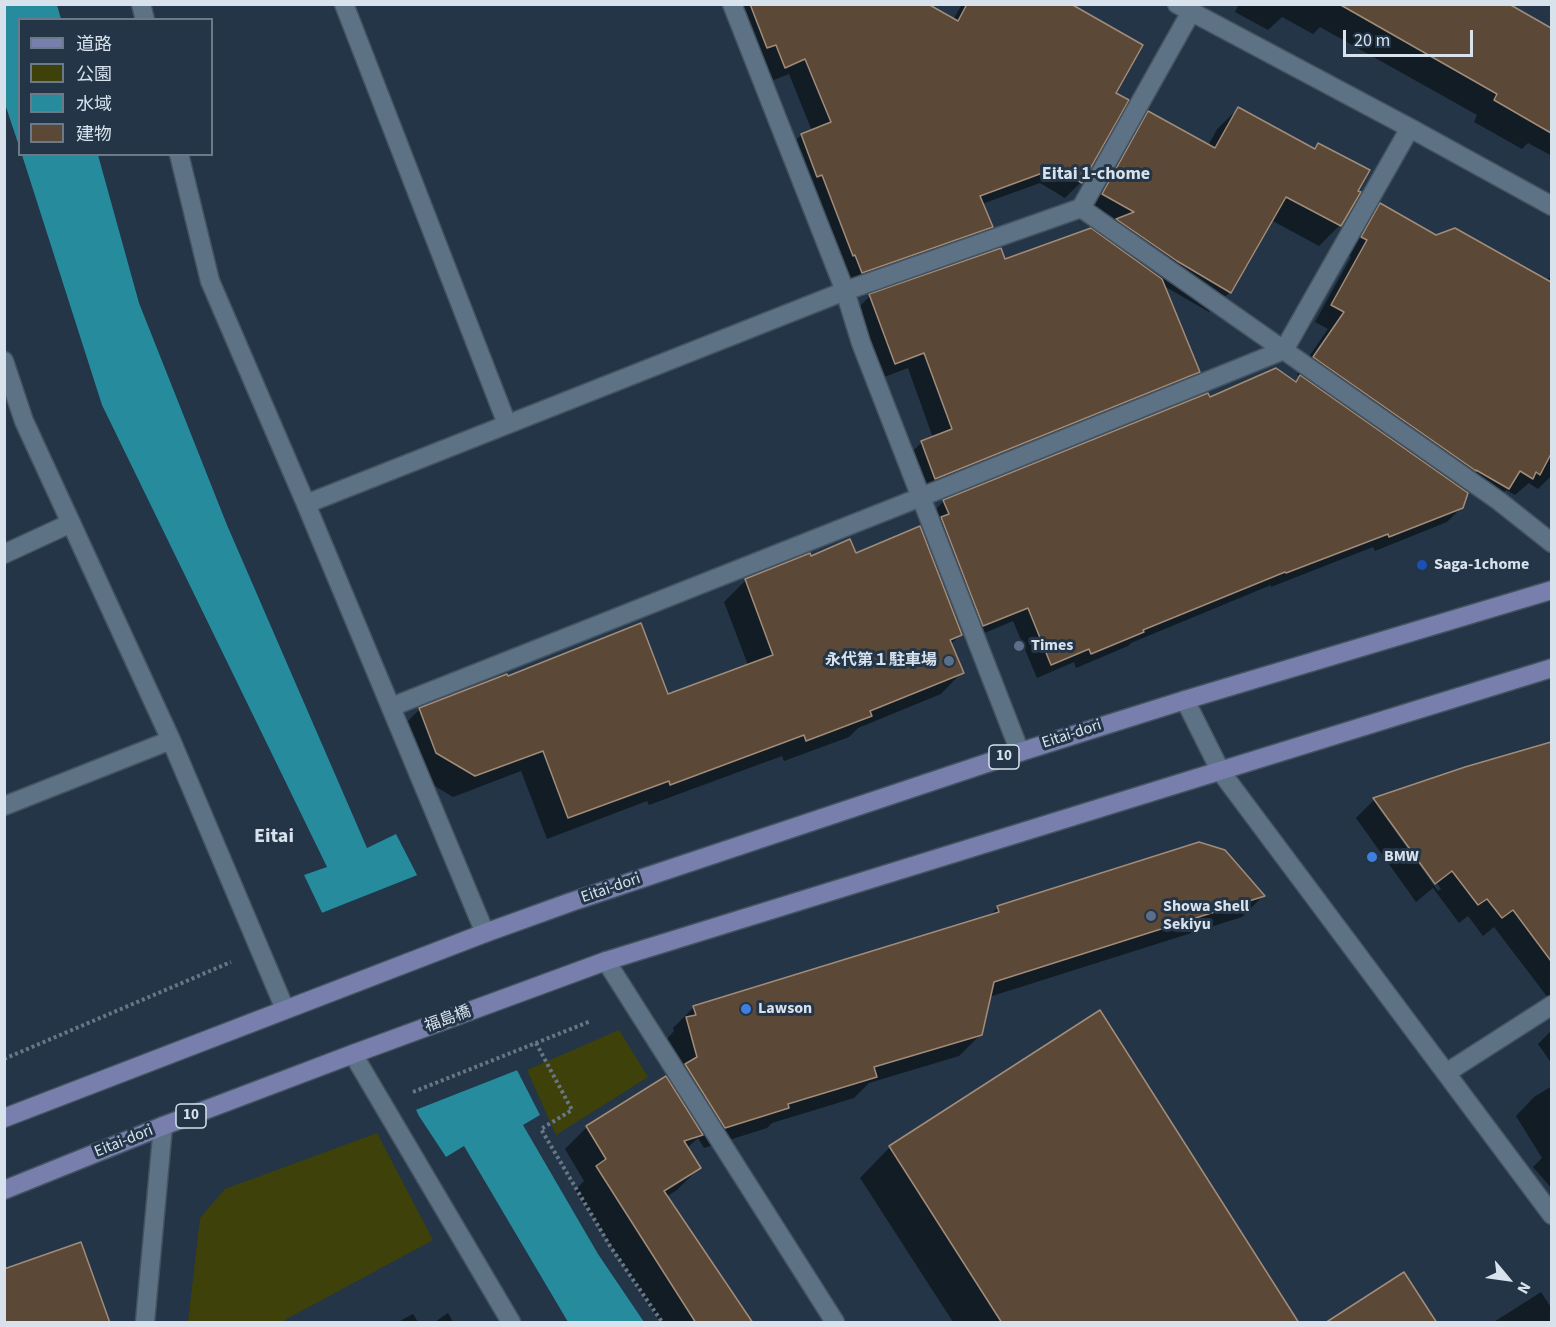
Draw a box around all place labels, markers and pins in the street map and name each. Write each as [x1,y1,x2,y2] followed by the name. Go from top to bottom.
[1434,555,1529,575] place label: Saga-1chome
[1415,558,1429,572] marker: Saga-1chome
[1031,636,1073,656] place label: Times
[1012,639,1026,653] marker: Times
[825,651,937,671] place label: 永代第１駐車場
[942,654,956,668] marker: 永代第１駐車場
[1384,847,1419,867] place label: BMW
[1365,850,1379,864] marker: BMW
[1163,897,1249,935] place label: Showa Shell Sekiyu
[1144,909,1158,923] marker: Showa Shell Sekiyu
[758,999,812,1019] place label: Lawson
[739,1002,753,1016] marker: Lawson

